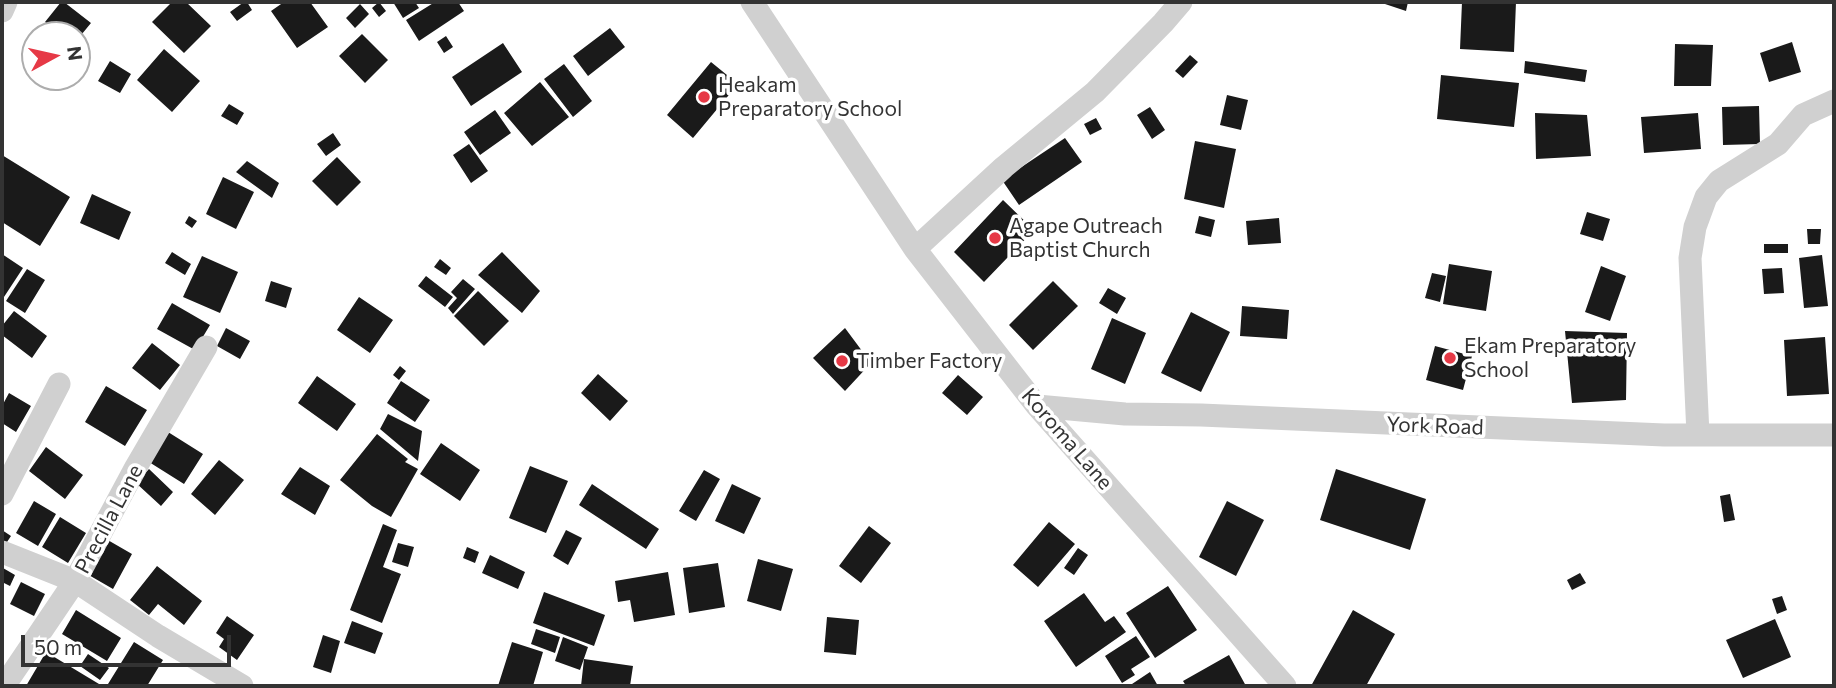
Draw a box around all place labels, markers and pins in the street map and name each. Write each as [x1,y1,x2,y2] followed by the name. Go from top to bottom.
[718,72,902,122] place label: Heakam Preparatory School
[696,89,712,105] marker: Heakam Preparatory School
[1009,213,1163,263] place label: Agape Outreach Baptist Church
[987,230,1003,246] marker: Agape Outreach Baptist Church
[1464,333,1636,383] place label: Ekam Preparatory School
[856,348,1002,374] place label: Timber Factory
[1442,350,1458,366] marker: Ekam Preparatory School
[834,353,850,369] marker: Timber Factory

